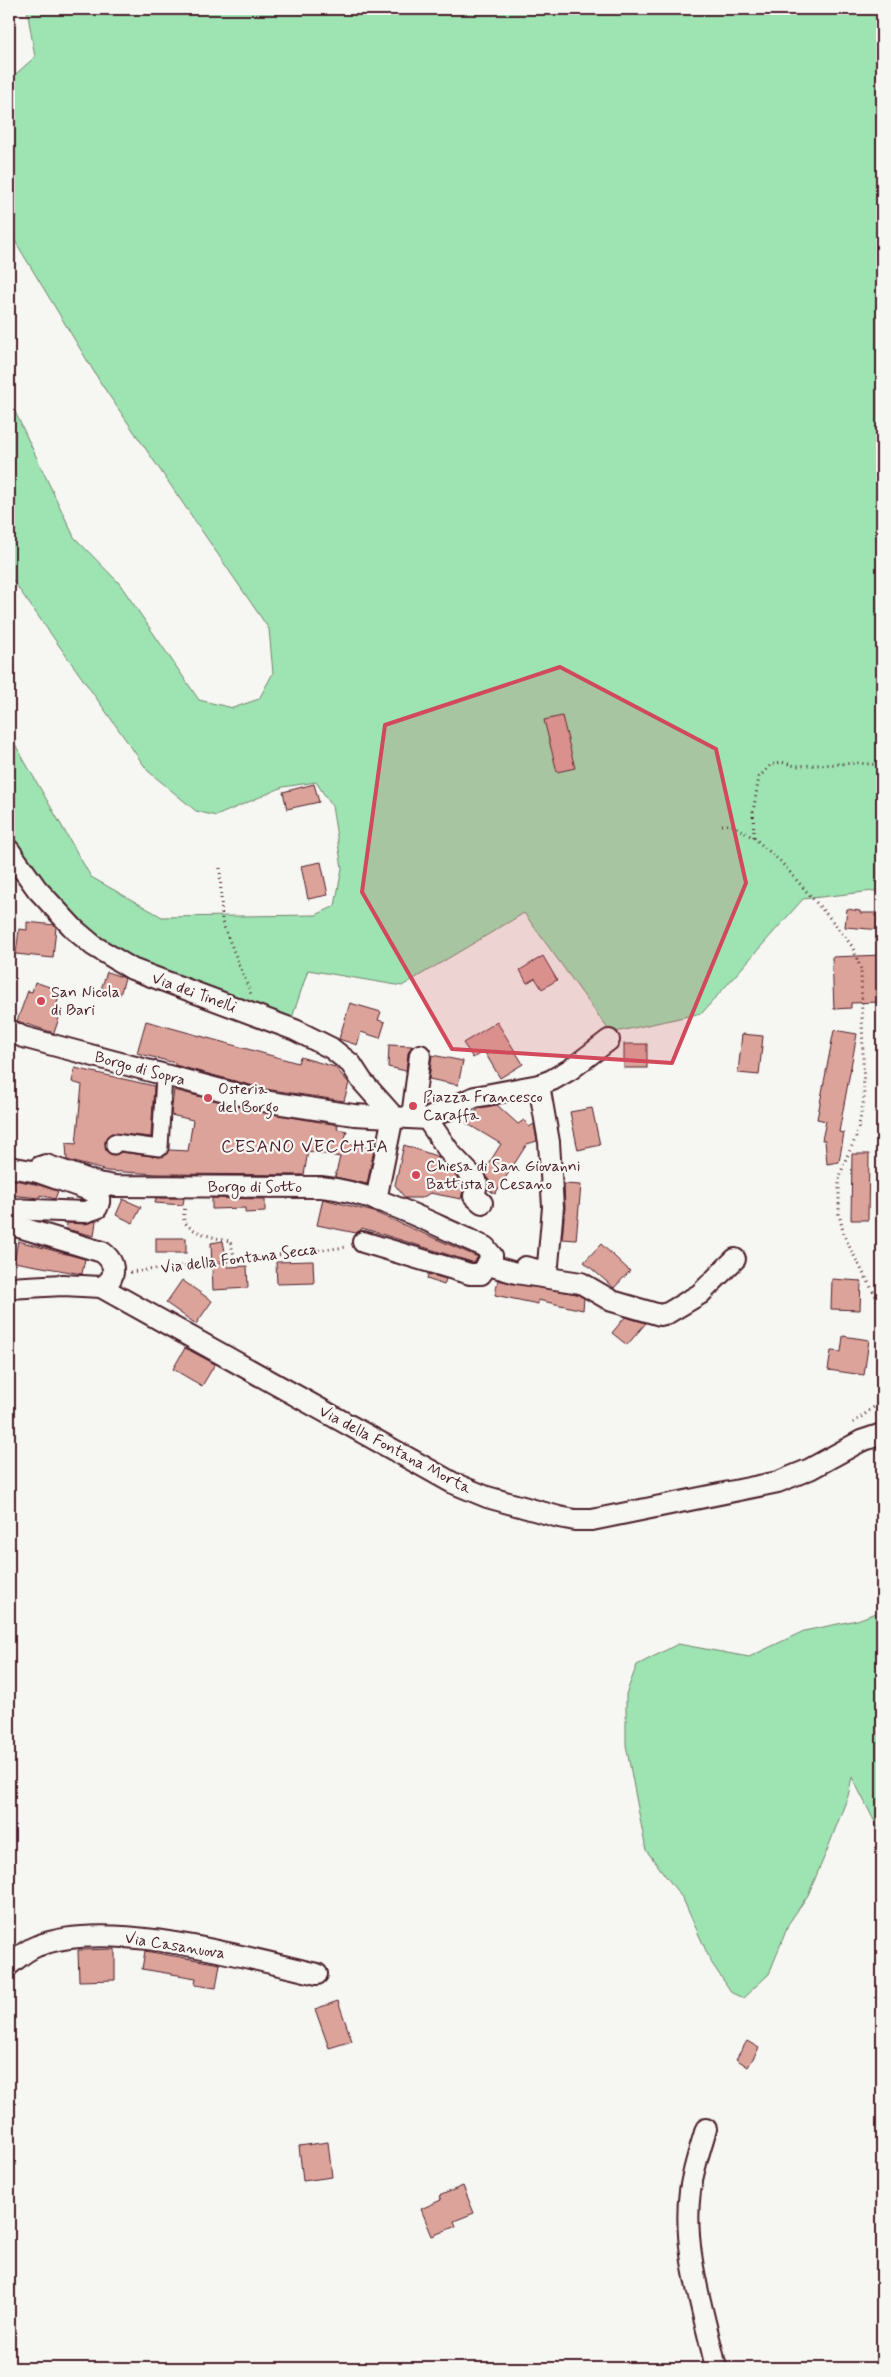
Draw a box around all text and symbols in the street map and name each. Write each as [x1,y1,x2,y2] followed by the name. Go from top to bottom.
[149,968,239,1018] street label: Via dei Tinelli
[51,982,120,1021] place label: San Nicola di Bari
[35,995,47,1007] marker: San Nicola di Bari
[92,1047,188,1092] street label: Borgo di Sopra
[218,1079,279,1119] place label: Osteria del Borgo
[423,1087,543,1126] place label: Piazza Francesco Caraffa
[202,1092,214,1104] marker: Osteria del Borgo
[407,1100,419,1112] marker: Piazza Francesco Caraffa
[221,1135,389,1159] district label: CESANO VECCHIA
[426,1156,581,1195] place label: Chiesa di San Giovanni Battista a Cesano
[410,1169,422,1181] marker: Chiesa di San Giovanni Battista a Cesano
[208,1177,302,1199] street label: Borgo di Sotto
[159,1239,319,1279] street label: Via della Fontana Secca
[315,1401,475,1499] street label: Via della Fontana Morta
[123,1928,227,1964] street label: Via Casanuova

